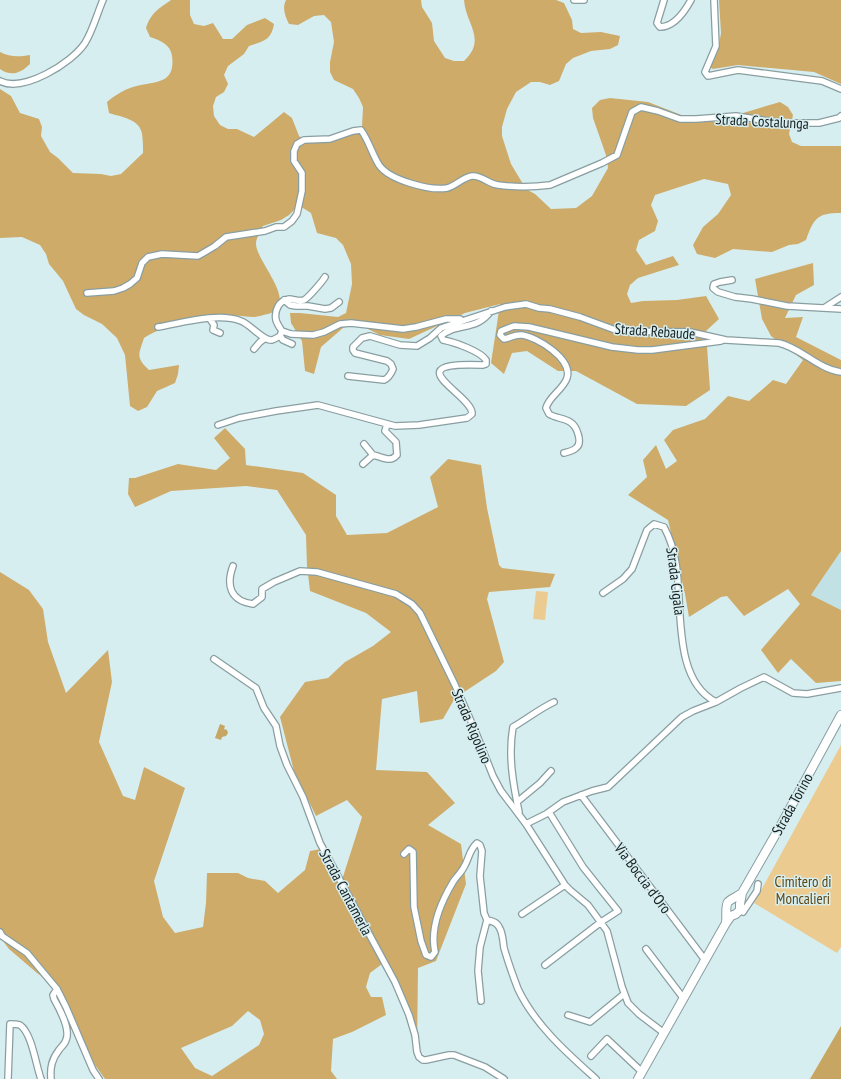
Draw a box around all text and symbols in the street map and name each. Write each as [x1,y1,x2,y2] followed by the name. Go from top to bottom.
[715,109,809,133] street label: Strada Costalunga
[614,319,696,343] street label: Strada Rebaude
[662,546,690,616] street label: Strada Cigala
[448,686,496,766] street label: Strada Rigolino
[767,770,817,838] street label: Strada Torino
[610,838,676,917] street label: Via Boccia d'Oro
[315,845,377,939] street label: Strada Cantamerla
[775,872,831,908] park label: Cimitero di Moncalieri

